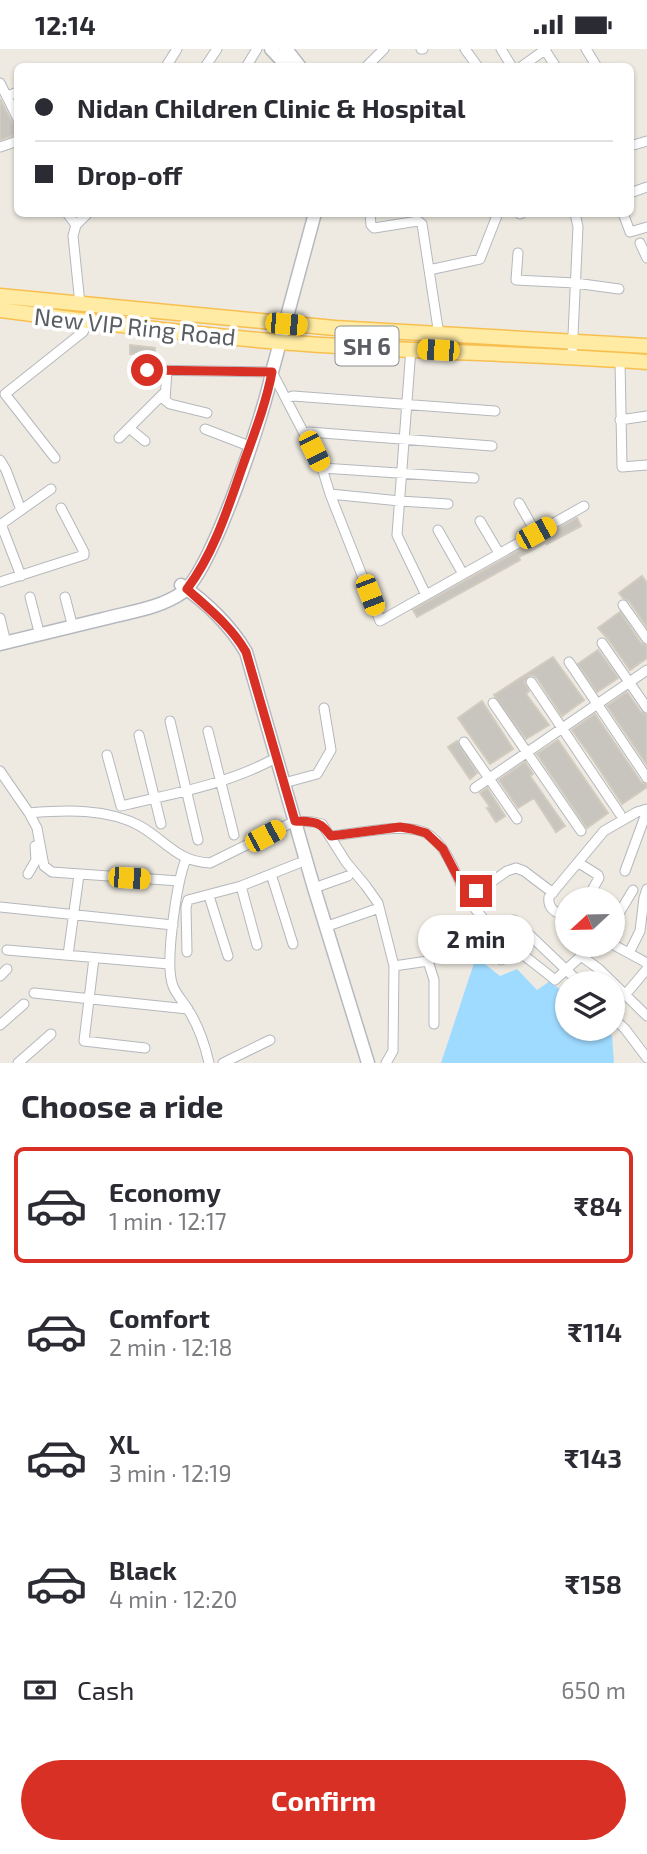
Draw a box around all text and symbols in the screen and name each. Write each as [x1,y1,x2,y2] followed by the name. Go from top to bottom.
[35,9,96,40] text: 12:14
[77,92,466,123] text: Nidan Children Clinic & Hospital
[77,159,182,190] text: Drop-off
[33,301,237,351] street label: New VIP Ring Road
[265,312,308,336] car
[336,327,398,365] road number: SH 6
[417,338,460,362] car
[131,354,163,386] route start
[296,428,333,474] car
[513,514,560,552] car
[353,572,388,618] car
[242,817,289,855] car
[108,866,151,890] car
[460,875,492,907] route end
[555,887,625,957] north arrow
[555,887,625,1041] map controls
[418,915,534,965] callout: 2 min
[447,925,505,953] text: 2 min
[555,971,625,1041] button: layers
[21,1086,224,1124] text: Choose a ride
[25,1174,88,1237] icon: car
[109,1176,221,1207] text: Economy
[574,1190,622,1221] text: ₹84
[109,1207,227,1235] text: 1 min · 12:17
[25,1300,88,1363] icon: car
[109,1302,210,1333] text: Comfort
[568,1316,622,1347] text: ₹114
[109,1333,233,1361] text: 2 min · 12:18
[25,1426,88,1489] icon: car
[109,1428,140,1459] text: XL
[564,1442,622,1473] text: ₹143
[109,1459,232,1487] text: 3 min · 12:19
[25,1552,88,1615] icon: car
[109,1554,177,1585] text: Black
[565,1568,622,1599] text: ₹158
[109,1585,237,1613] text: 4 min · 12:20
[21,1671,59,1709] icon: cash
[77,1674,134,1705] text: Cash
[561,1676,626,1704] text: 650 m
[21,1760,626,1840] button: Confirm

